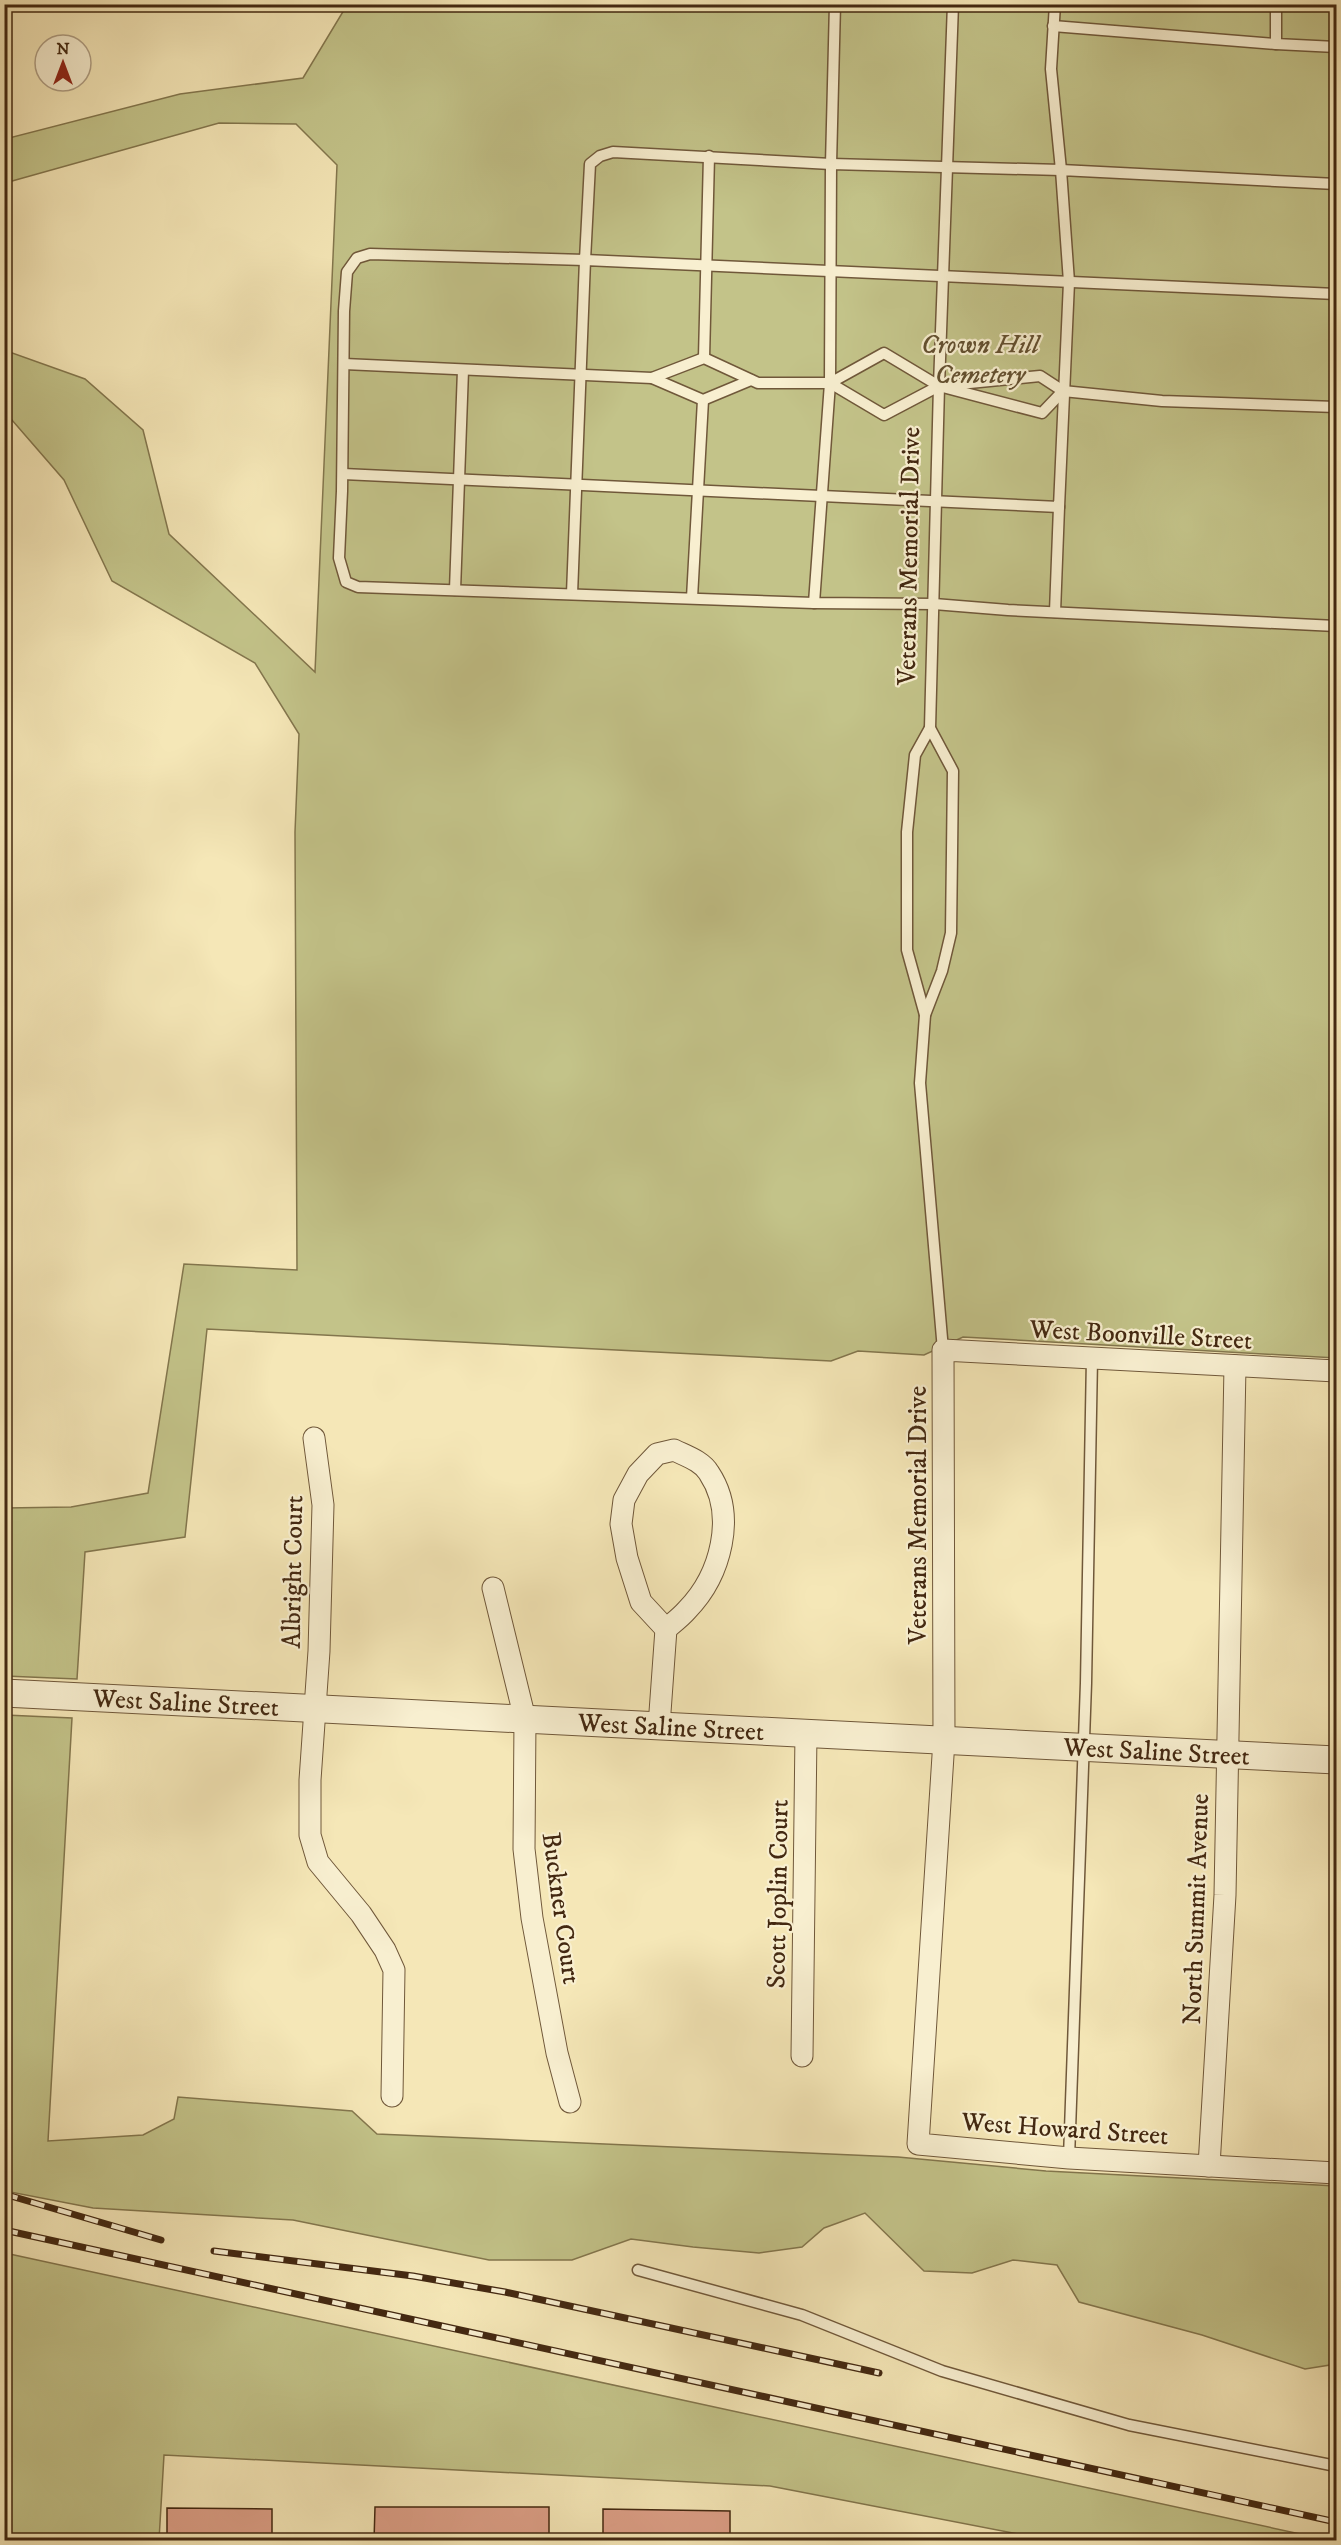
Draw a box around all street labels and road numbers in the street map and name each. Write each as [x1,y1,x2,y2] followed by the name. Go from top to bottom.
[891,427,928,686] street label: Veterans Memorial Drive
[1028,1313,1253,1358] street label: West Boonville Street
[902,1386,935,1645] street label: Veterans Memorial Drive
[276,1495,311,1649] street label: Albright Court
[91,1682,280,1725] street label: West Saline Street
[576,1707,765,1749] street label: West Saline Street
[1061,1731,1250,1774] street label: West Saline Street
[1176,1793,1217,2025] street label: North Summit Avenue
[760,1799,797,1989] street label: Scott Joplin Court
[534,1830,588,1986] street label: Buckner Court
[959,2106,1169,2153] street label: West Howard Street

